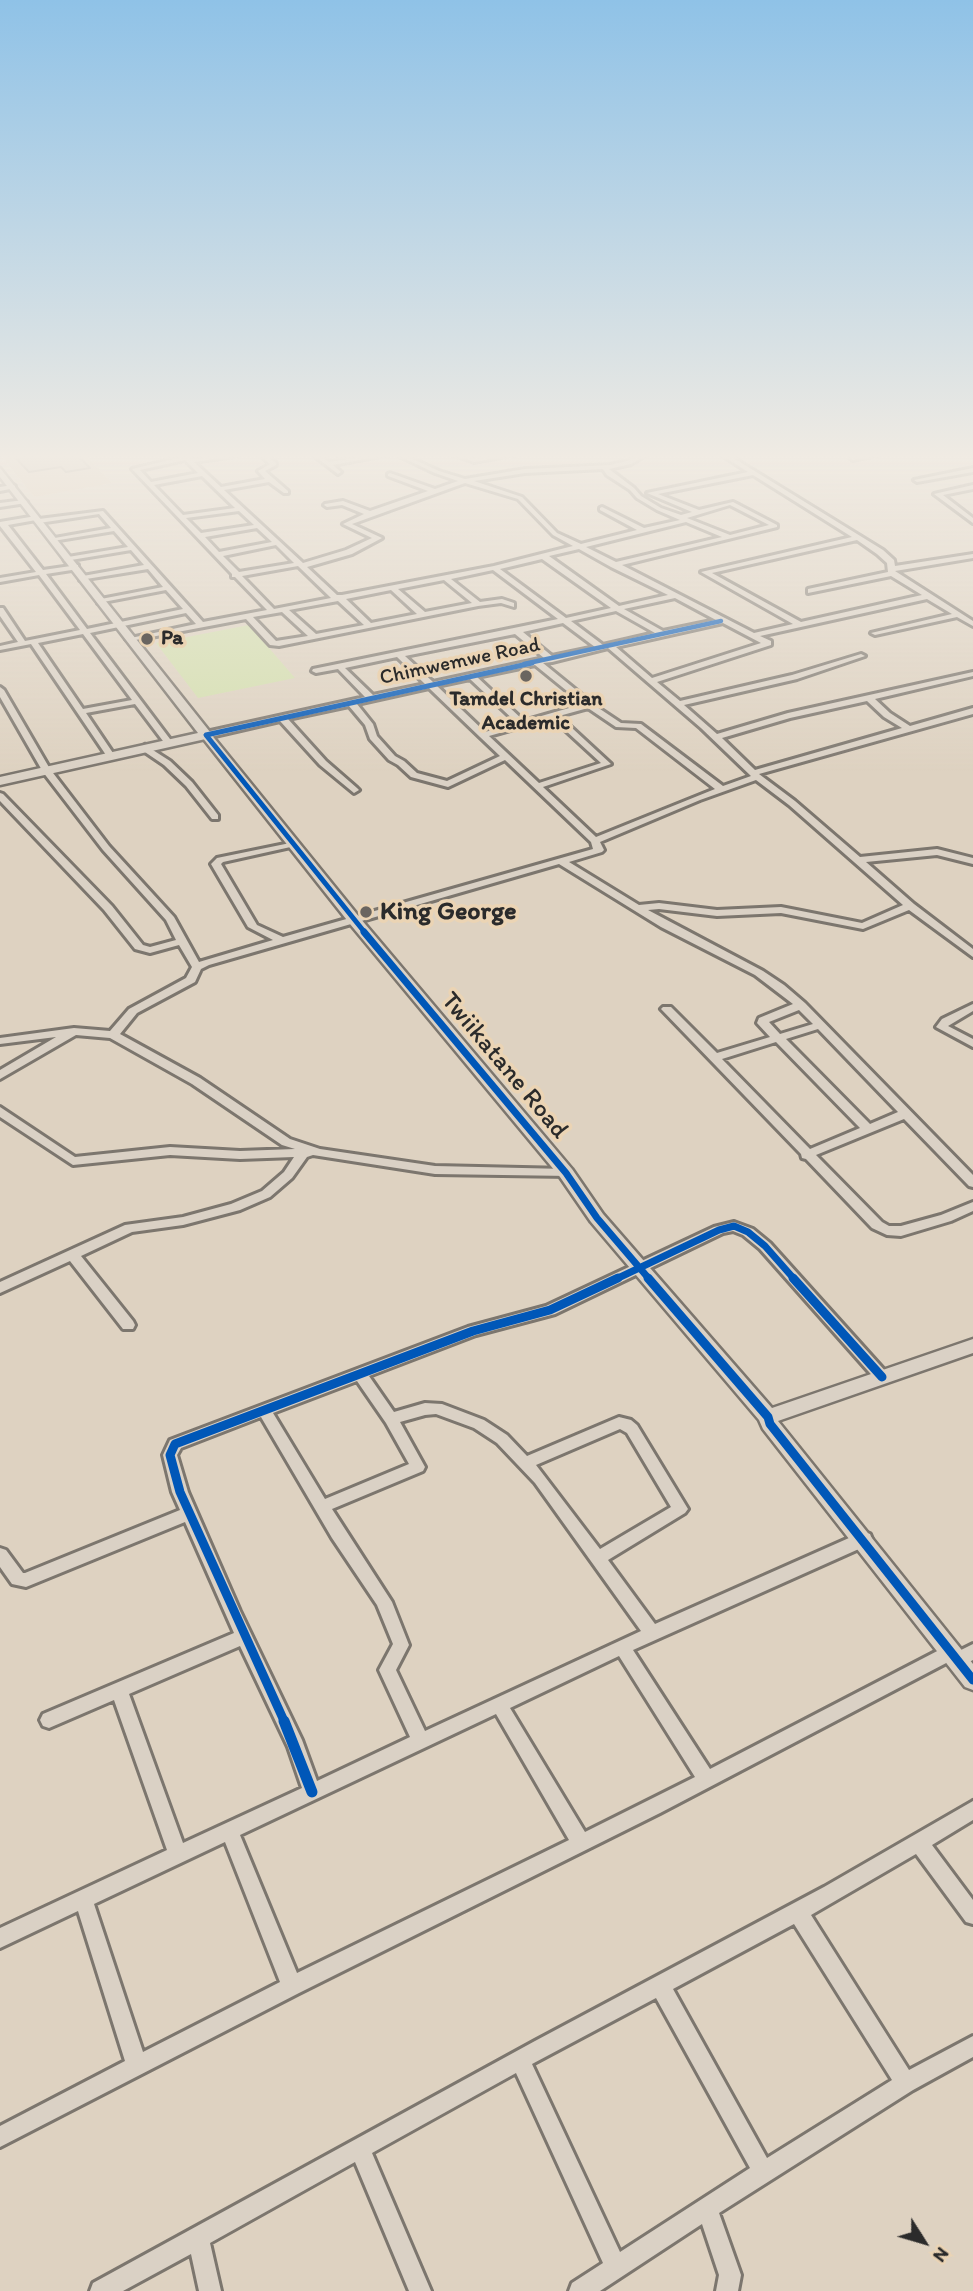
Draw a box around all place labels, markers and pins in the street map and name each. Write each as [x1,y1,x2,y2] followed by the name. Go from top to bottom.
[161,626,183,652] place label: Pa
[139,631,155,647] marker: Pa
[518,668,534,684] marker: Tamdel Christian Academic
[449,687,603,737] place label: Tamdel Christian Academic
[380,896,517,928] place label: King George
[358,904,374,920] marker: King George

